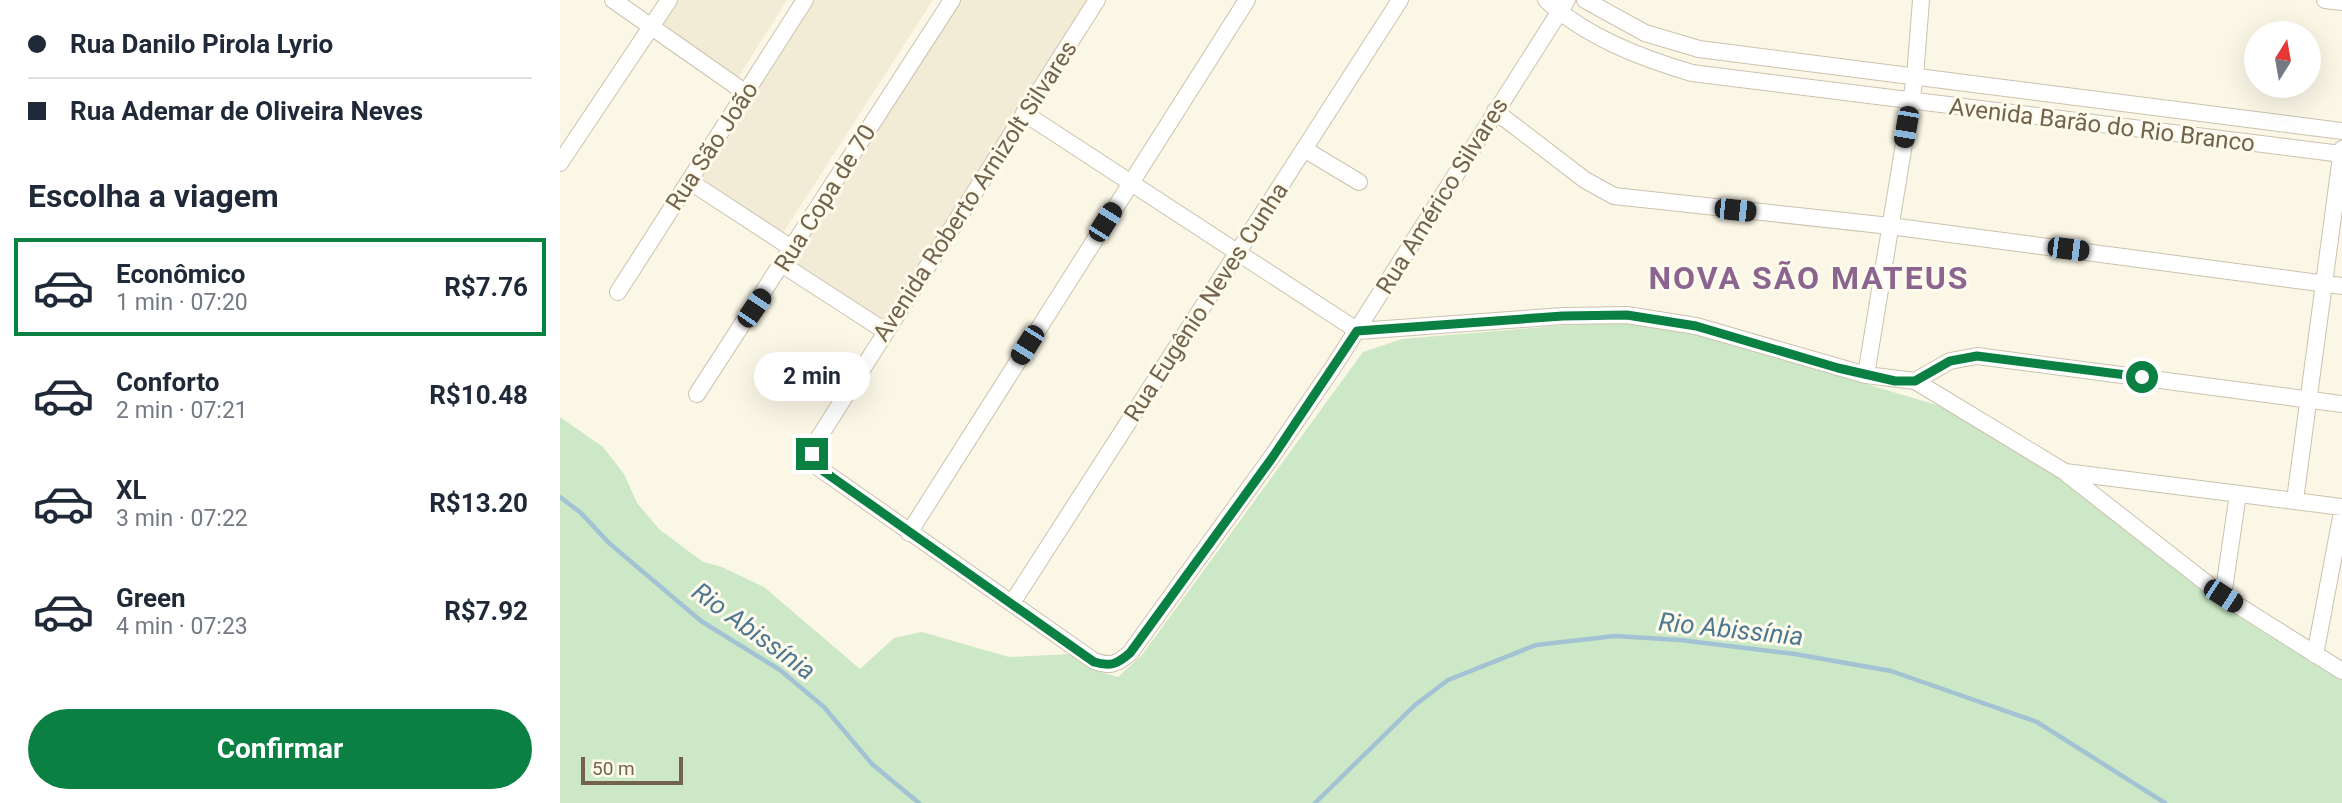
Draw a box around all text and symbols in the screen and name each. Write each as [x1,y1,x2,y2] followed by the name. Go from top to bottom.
[2244,21,2320,98] north arrow
[2244,21,2321,98] map controls
[70,29,333,59] text: Rua Danilo Pirola Lyrio
[867,35,1083,347] street label: Avenida Roberto Arnizolt Silvares
[660,76,764,216] street label: Rua São João
[1947,92,2257,158] street label: Avenida Barão do Rio Branco
[1370,93,1514,299] street label: Rua Américo Silvares
[70,96,423,126] text: Rua Ademar de Oliveira Neves
[1893,104,1920,150] car
[769,119,881,277] street label: Rua Copa de 70
[28,177,279,215] text: Escolha a viagem
[1118,177,1294,427] street label: Rua Eugênio Neves Cunha
[1714,197,1757,223] car
[1085,199,1126,245] car
[2046,236,2091,262] car
[32,256,95,319] icon: car
[116,259,245,289] text: Econômico
[1649,259,1969,297] district label: NOVA SÃO MATEUS
[444,272,528,302] text: R$7.76
[734,285,775,331] car
[116,289,248,316] text: 1 min · 07:20
[1007,322,1048,368] car
[754,352,870,402] callout: 2 min
[2126,361,2158,393] route start
[783,363,841,390] text: 2 min
[32,364,95,427] icon: car
[116,367,220,397] text: Conforto
[429,380,528,410] text: R$10.48
[116,397,248,424] text: 2 min · 07:21
[796,438,828,470] route end
[32,472,95,535] icon: car
[116,475,147,505] text: XL
[429,488,528,518] text: R$13.20
[116,505,248,532] text: 3 min · 07:22
[686,576,822,686] water label: Rio Abissínia
[2200,576,2247,616] car
[32,580,95,643] icon: car
[116,583,186,613] text: Green
[444,596,528,626] text: R$7.92
[1657,606,1805,652] water label: Rio Abissínia
[116,613,248,640] text: 4 min · 07:23
[28,709,532,789] button: Confirmar
[581,754,682,786] scale bar
[592,757,635,780] text: 50 m

